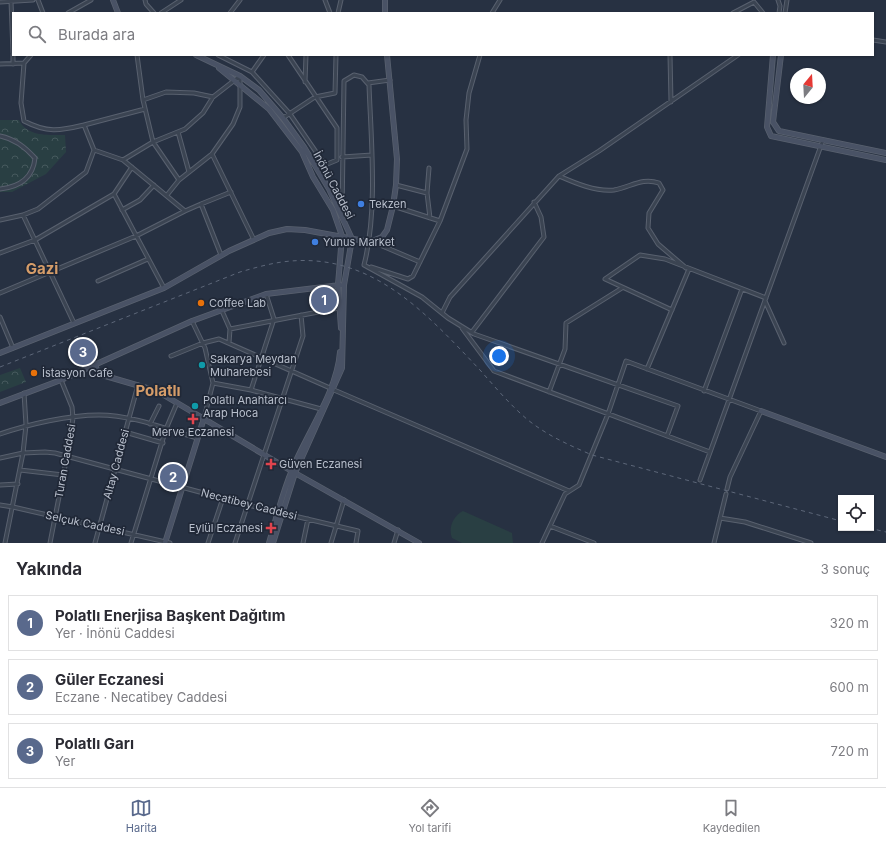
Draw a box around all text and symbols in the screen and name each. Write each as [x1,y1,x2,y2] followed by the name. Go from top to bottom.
[12,12,874,56] search box
[26,23,48,45] icon: search
[58,25,135,44] text: Burada ara
[790,68,826,104] north arrow
[310,149,358,221] street label: İnönü Caddesi
[369,197,407,211] place label: Tekzen
[356,199,366,209] marker: Tekzen
[323,235,395,249] place label: Yunus Market
[310,237,320,247] marker: Yunus Market
[26,259,58,278] district label: Gazi
[311,285,337,315] pin: 1
[209,296,266,310] place label: Coffee Lab
[196,298,206,308] marker: Coffee Lab
[70,337,96,367] pin: 3
[489,346,509,366] your location
[210,352,297,379] place label: Sakarya Meydan Muharebesi
[197,360,207,370] marker: Sakarya Meydan Muharebesi
[42,366,113,380] place label: İstasyon Cafe
[29,368,39,378] marker: İstasyon Cafe
[135,381,181,400] district label: Polatlı
[203,393,287,420] place label: Polatlı Anahtarcı Arap Hoca
[190,401,200,411] marker: Polatlı Anahtarcı Arap Hoca
[188,414,198,424] marker: Merve Eczanesi
[52,423,78,499] street label: Turan Caddesi
[152,425,234,439] place label: Merve Eczanesi
[100,427,132,501] street label: Altay Caddesi
[279,457,362,471] place label: Güven Eczanesi
[266,459,276,469] marker: Güven Eczanesi
[160,462,186,492] pin: 2
[200,485,298,523] street label: Necatibey Caddesi
[838,495,874,531] map controls
[838,495,874,531] button: locate
[44,508,126,538] street label: Selçuk Caddesi
[189,521,263,535] place label: Eylül Eczanesi
[266,523,276,533] marker: Eylül Eczanesi
[16,559,82,579] text: Yakında
[821,561,870,577] text: 3 sonuç
[55,606,285,625] text: Polatlı Enerjisa Başkent Dağıtım
[27,615,33,631] text: 1
[830,615,869,631] text: 320 m
[55,625,175,641] text: Yer · İnönü Caddesi
[55,670,164,689] text: Güler Eczanesi
[26,679,34,695] text: 2
[829,679,869,695] text: 600 m
[55,689,227,705] text: Eczane · Necatibey Caddesi
[55,734,134,753] text: Polatlı Garı
[26,743,34,759] text: 3
[830,743,869,759] text: 720 m
[55,753,75,769] text: Yer
[126,797,157,835] tab: Harita
[409,797,451,835] tab: Yol tarifi
[703,797,760,835] tab: Kaydedilen

